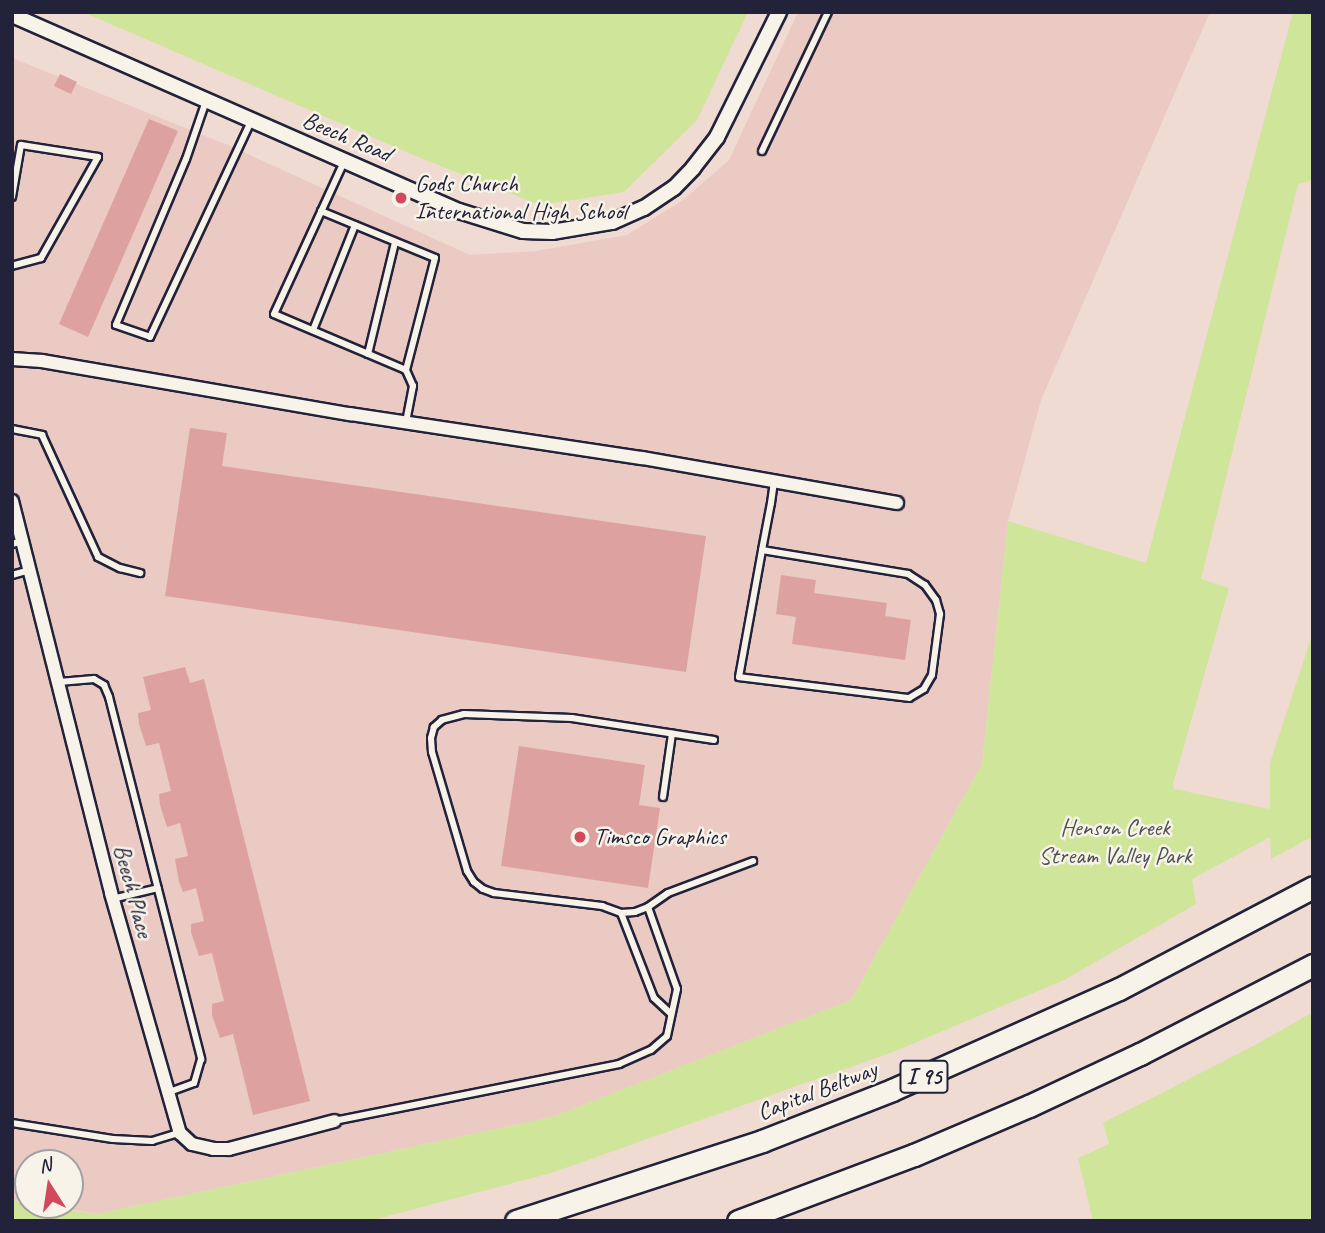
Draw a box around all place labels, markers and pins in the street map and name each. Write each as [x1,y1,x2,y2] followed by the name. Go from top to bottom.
[415,170,626,226] place label: Gods Church International High School
[393,190,409,206] marker: Gods Church International High School
[594,823,726,851] place label: Timsco Graphics
[572,829,588,845] marker: Timsco Graphics

